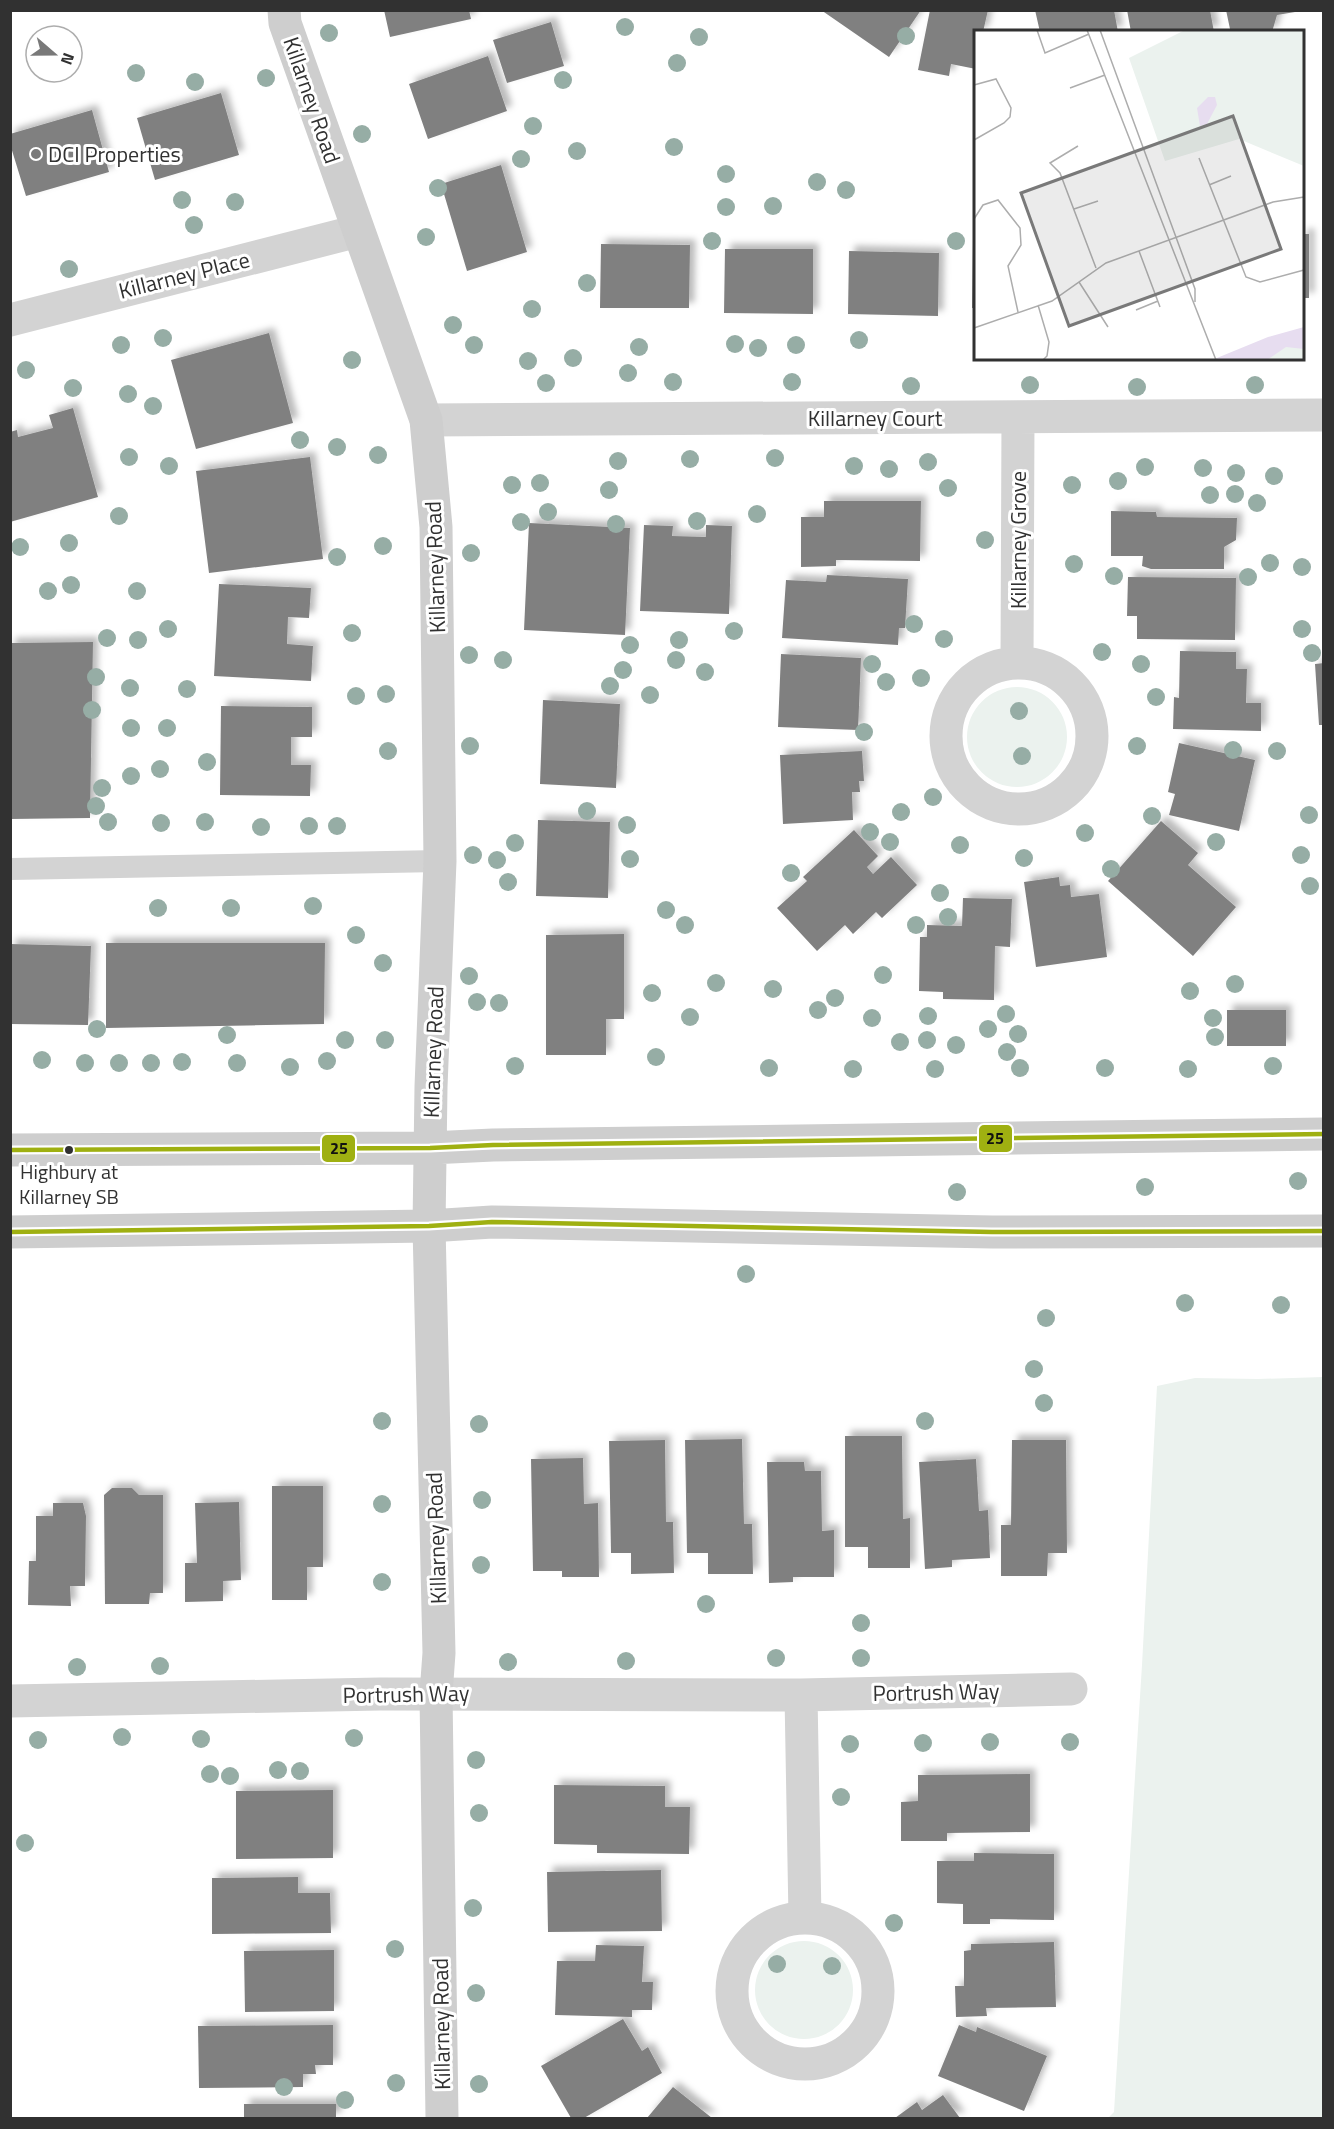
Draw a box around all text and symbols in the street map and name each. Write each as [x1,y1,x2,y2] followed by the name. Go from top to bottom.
[24,24,84,84] north arrow
[974,30,1304,360] inset map
[274,32,350,168] street label: Killarney Road
[55,50,81,68] text: N
[48,137,181,171] place label: DCI Properties
[29,147,43,161] marker: DCI Properties
[115,242,253,308] street label: Killarney Place
[808,401,943,435] street label: Killarney Court
[1001,471,1035,609] street label: Killarney Grove
[416,500,454,634] street label: Killarney Road
[414,985,452,1119] street label: Killarney Road
[978,1124,1013,1153] line badge: 25
[986,1126,1004,1150] text: 25
[321,1134,356,1163] line badge: 25
[330,1136,348,1160] text: 25
[63,1144,75,1156] marker: Highbury at Killarney SB
[19,1156,119,1212] place label: Highbury at Killarney SB
[417,1471,455,1605] street label: Killarney Road
[872,1674,1000,1710] street label: Portrush Way
[342,1676,470,1712] street label: Portrush Way
[423,1958,459,2090] street label: Killarney Road

